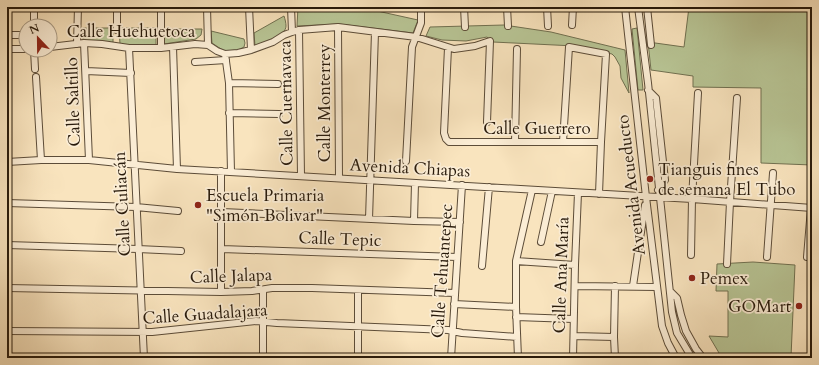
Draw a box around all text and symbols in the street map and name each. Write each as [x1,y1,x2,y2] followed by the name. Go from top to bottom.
[18,18,58,58] north arrow
[27,20,42,38] text: N
[67,20,196,43] street label: Calle Huehuetoca
[273,39,299,166] street label: Calle Cuernavaca
[313,44,336,162] street label: Calle Monterrey
[60,57,86,147] street label: Calle Saltillo
[611,113,651,257] street label: Avenida Acueducto
[483,117,591,140] street label: Calle Guerrero
[108,151,136,257] street label: Calle Culiacán
[349,153,471,183] street label: Avenida Chiapas
[658,158,796,201] place label: Tianguis fines de semana El Tubo
[645,174,655,184] marker: Tianguis fines de semana El Tubo
[206,184,325,227] place label: Escuela Primaria "Simón Bolivar"
[193,200,203,210] marker: Escuela Primaria "Simón Bolivar"
[426,203,458,339] street label: Calle Tehuantepec
[547,216,575,334] street label: Calle Ana María
[298,226,382,252] street label: Calle Tepic
[189,263,273,289] street label: Calle Jalapa
[700,267,749,290] place label: Pemex
[687,273,697,283] marker: Pemex
[728,295,792,318] place label: GOMart
[142,298,269,330] street label: Calle Guadalajara
[794,301,804,311] marker: GOMart

